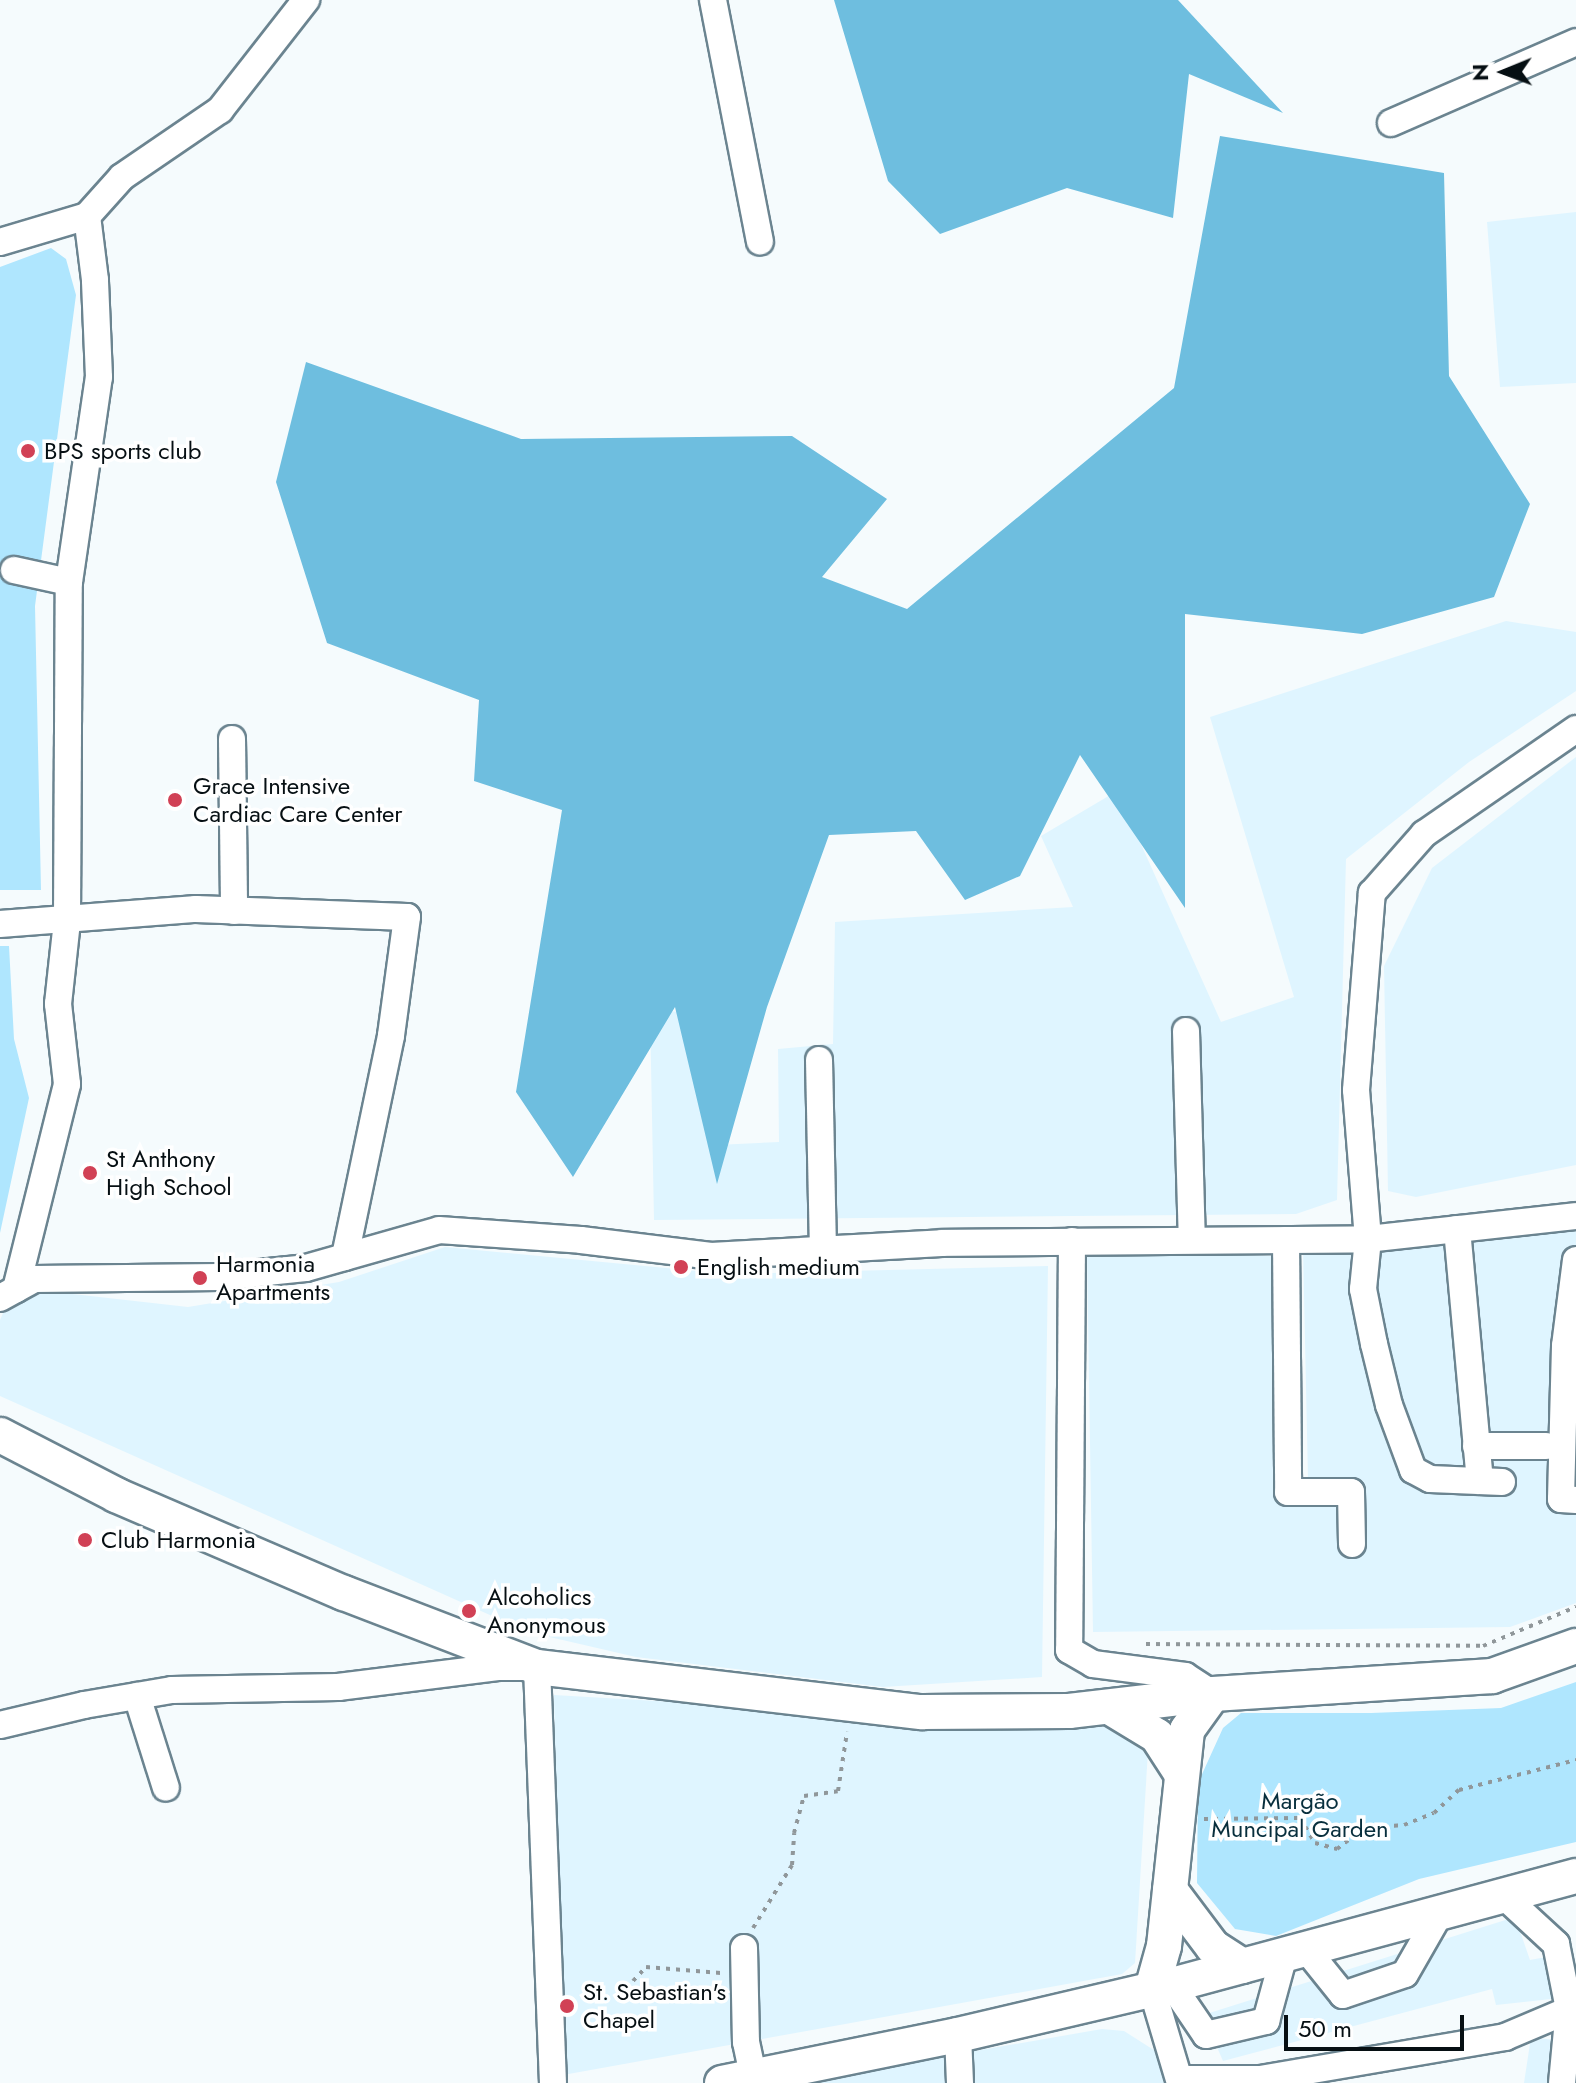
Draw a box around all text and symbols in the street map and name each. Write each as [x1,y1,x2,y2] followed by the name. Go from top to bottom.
[1464,32,1544,112] north arrow
[1464,63,1496,81] text: N
[44,437,201,465] place label: BPS sports club
[19,442,37,460] marker: BPS sports club
[193,772,403,828] place label: Grace Intensive Cardiac Care Center
[164,789,186,811] marker: Grace Intensive Cardiac Care Center
[106,1145,232,1201] place label: St Anthony High School
[81,1164,99,1182] marker: St Anthony High School
[216,1250,330,1306] place label: Harmonia Apartments
[697,1253,860,1281] place label: English medium
[672,1258,690,1276] marker: English medium
[191,1269,209,1287] marker: Harmonia Apartments
[101,1526,256,1554] place label: Club Harmonia
[76,1531,94,1549] marker: Club Harmonia
[487,1583,606,1639] place label: Alcoholics Anonymous
[458,1600,480,1622] marker: Alcoholics Anonymous
[1211,1787,1389,1843] park label: Margão Muncipal Garden
[583,1978,726,2034] place label: St. Sebastian's Chapel
[558,1997,576,2015] marker: St. Sebastian's Chapel
[1288,1999,1468,2049] scale bar
[1298,2011,1352,2046] text: 50 m

